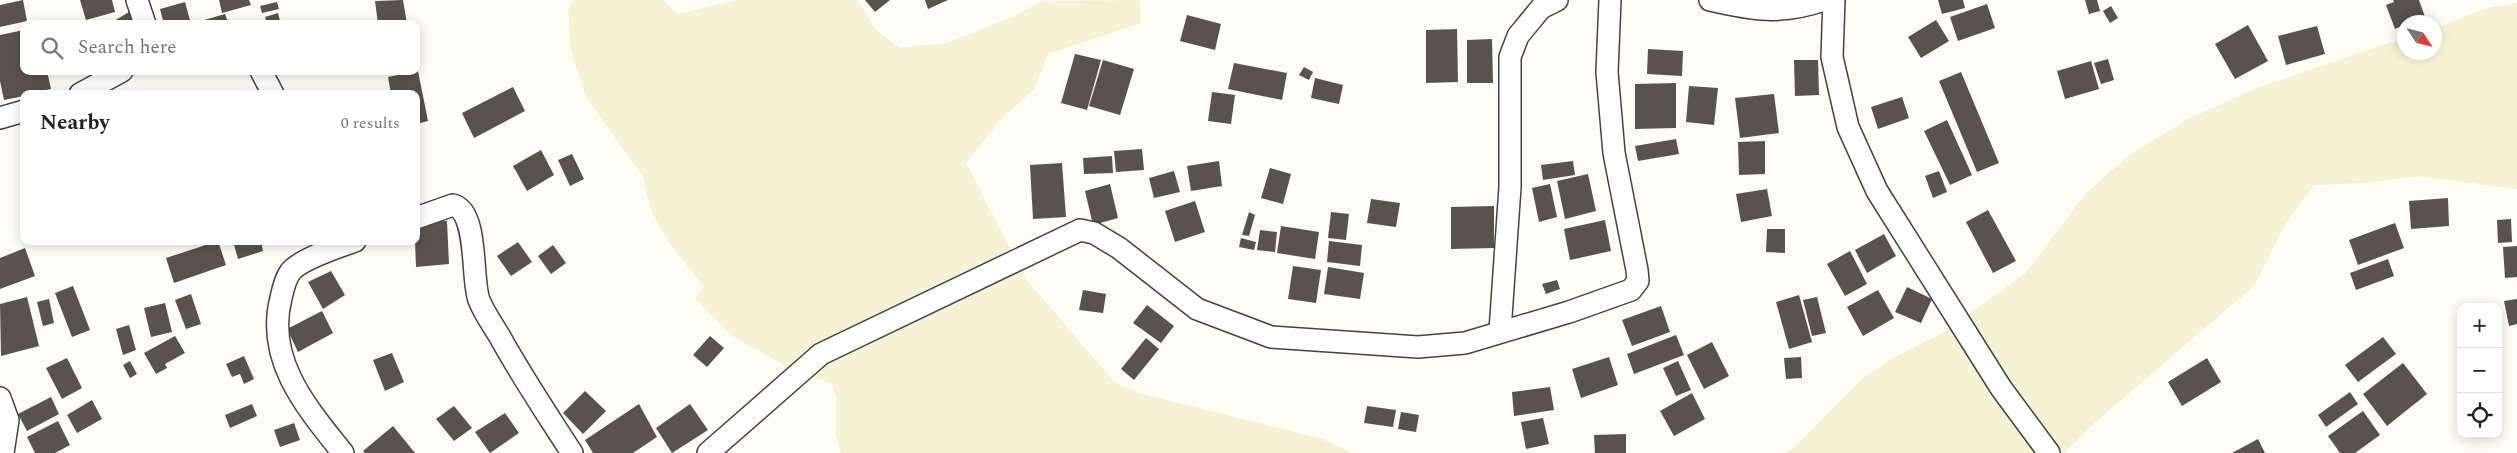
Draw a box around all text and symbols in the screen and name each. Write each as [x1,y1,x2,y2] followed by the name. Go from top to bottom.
[2397,15,2442,60] north arrow
[20,20,420,75] search box
[78,33,177,62] text: Search here
[38,34,66,62] icon: search
[40,107,110,139] text: Nearby
[341,111,400,135] text: 0 results
[2457,303,2502,438] map controls
[2457,303,2502,348] button: +
[2457,348,2502,393] button: −
[2457,393,2502,438] button: locate

